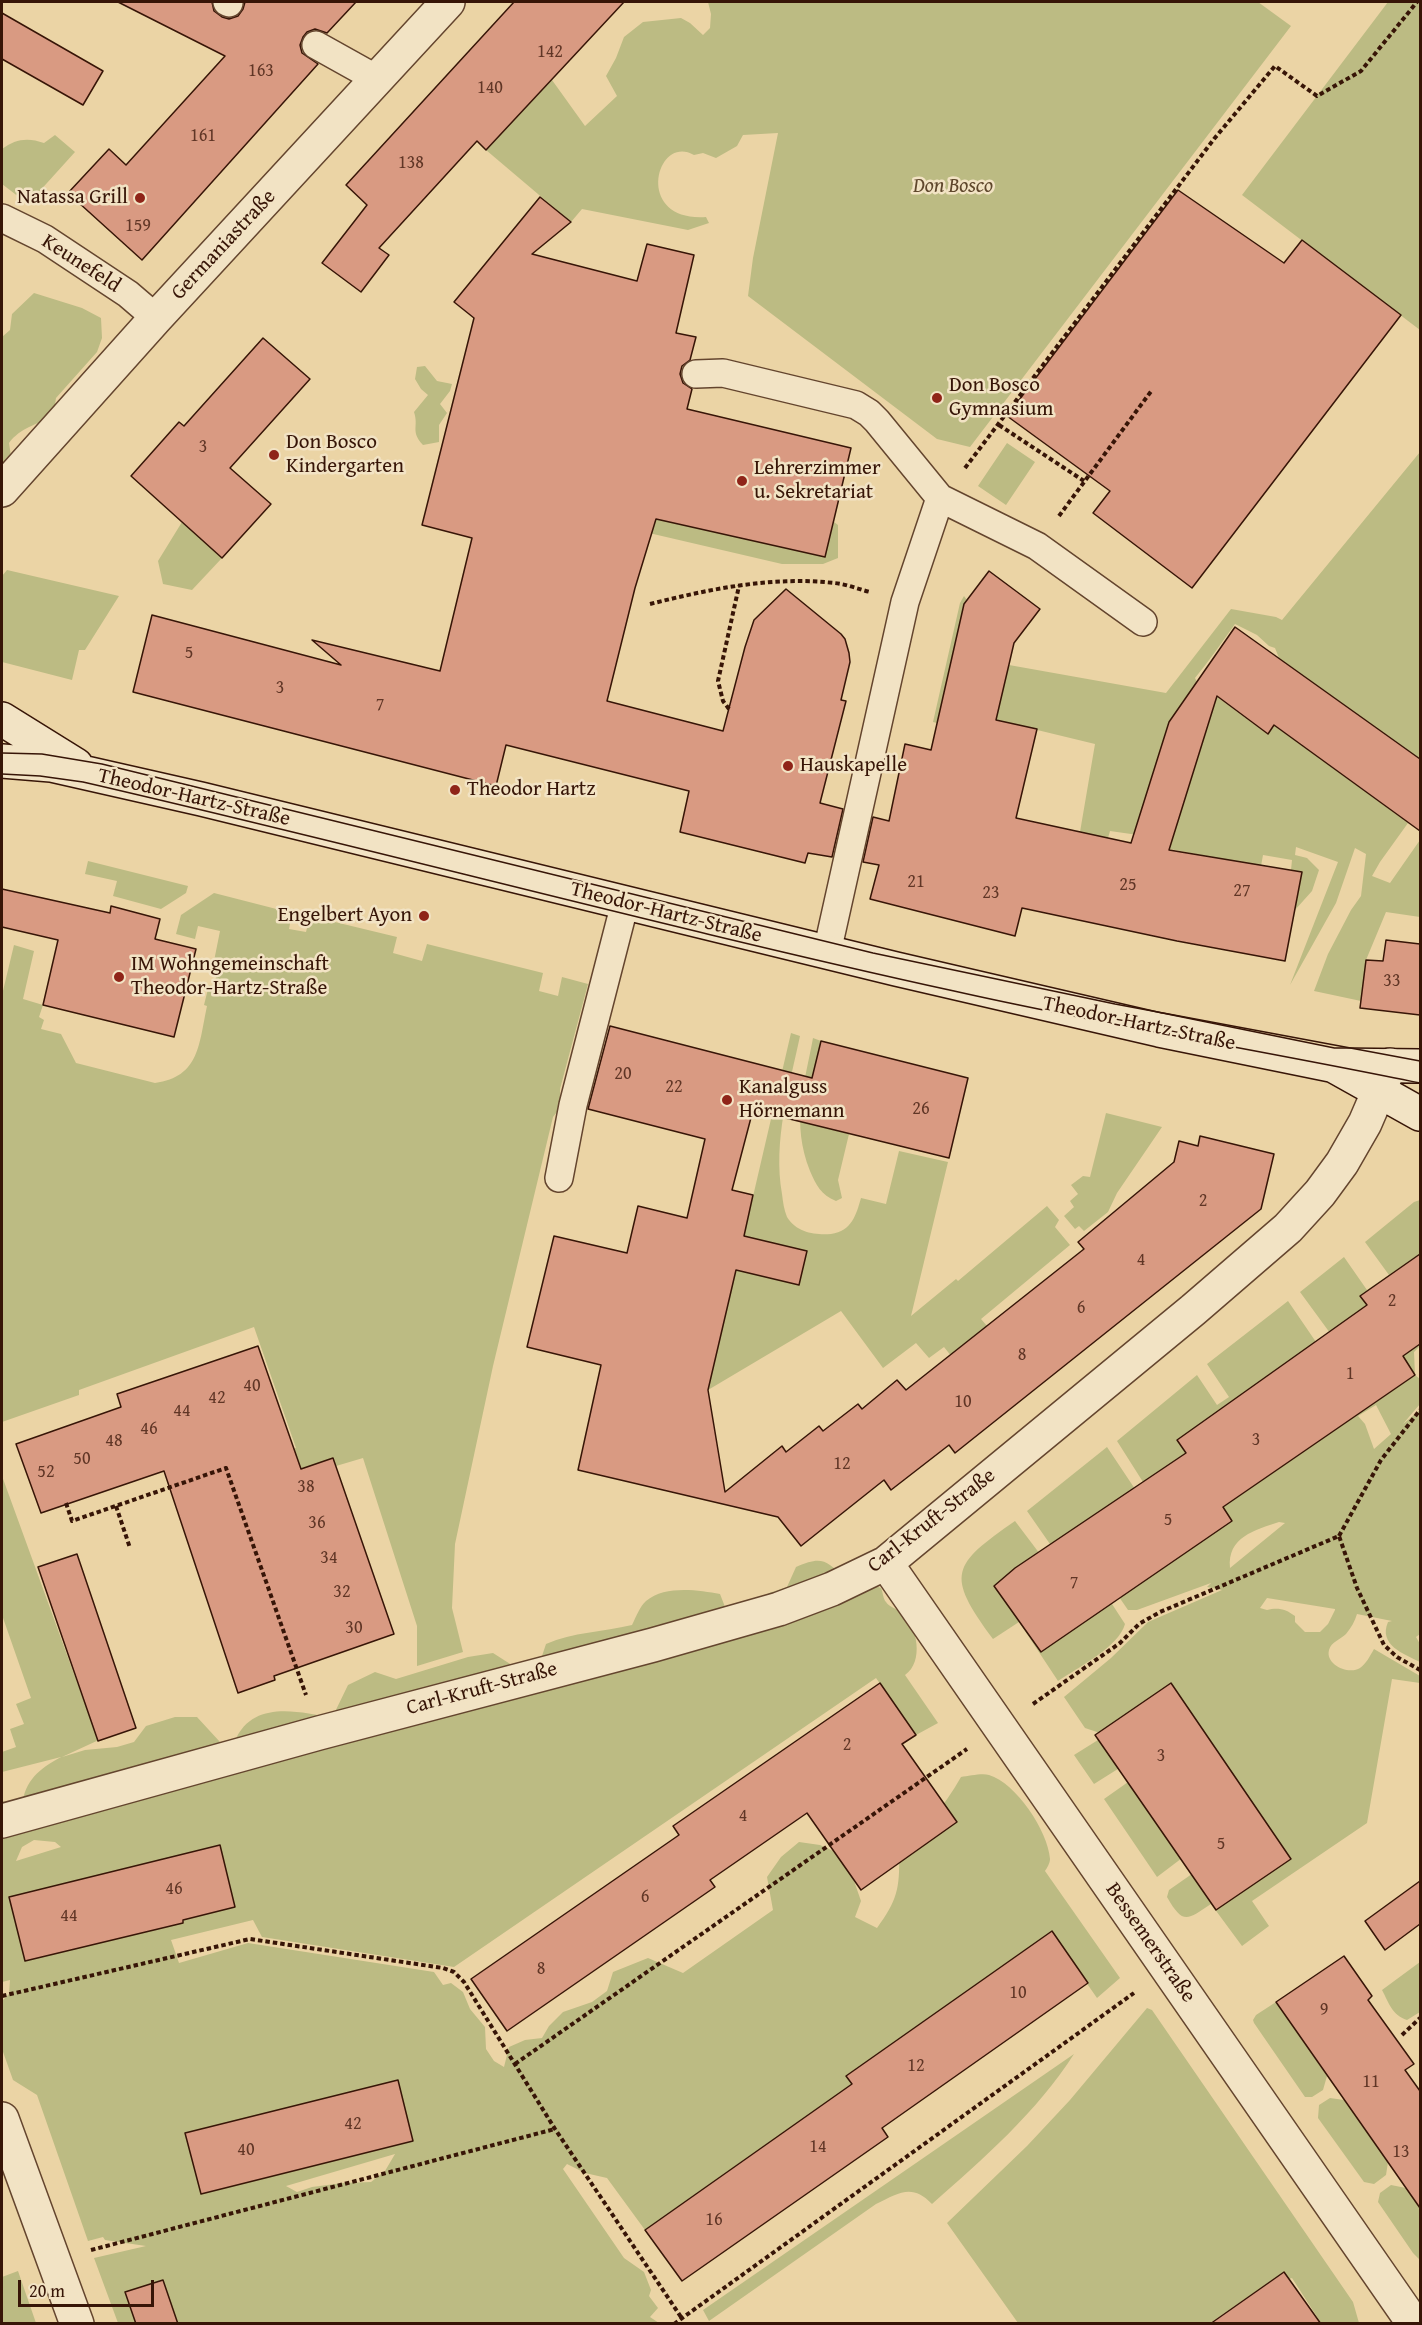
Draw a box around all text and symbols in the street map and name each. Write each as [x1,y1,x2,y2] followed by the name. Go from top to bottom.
[537,41,563,63] house number: 142
[248,60,274,82] house number: 163
[477,77,503,99] house number: 140
[190,125,216,147] house number: 161
[398,152,424,174] house number: 138
[913,174,993,200] park label: Don Bosco
[17,185,128,211] place label: Natassa Grill
[166,185,282,305] street label: Germaniastraße
[133,191,147,205] marker: Natassa Grill
[125,215,151,237] house number: 159
[37,229,125,299] street label: Keunefeld
[949,373,1053,423] place label: Don Bosco Gymnasium
[930,391,944,405] marker: Don Bosco Gymnasium
[286,430,404,480] place label: Don Bosco Kindergarten
[199,436,207,458] house number: 3
[267,448,281,462] marker: Don Bosco Kindergarten
[754,456,881,506] place label: Lehrerzimmer u. Sekretariat
[735,474,749,488] marker: Lehrerzimmer u. Sekretariat
[185,642,193,664] house number: 5
[276,677,284,699] house number: 3
[376,694,384,716] house number: 7
[800,753,907,779] place label: Hauskapelle
[781,759,795,773] marker: Hauskapelle
[95,764,293,832] street label: Theodor-Hartz-Straße
[467,777,595,803] place label: Theodor Hartz
[448,783,462,797] marker: Theodor Hartz
[907,871,925,893] house number: 21
[1119,874,1137,896] house number: 25
[568,877,764,949] street label: Theodor-Hartz-Straße
[1233,880,1251,902] house number: 27
[982,882,1000,904] house number: 23
[278,903,412,929] place label: Engelbert Ayon
[417,909,431,923] marker: Engelbert Ayon
[131,952,329,1002] place label: IM Wohngemeinschaft Theodor-Hartz-Straße
[112,970,126,984] marker: IM Wohngemeinschaft Theodor-Hartz-Straße
[1383,970,1401,992] house number: 33
[1040,991,1238,1057] street label: Theodor-Hartz-Straße
[614,1063,632,1085] house number: 20
[739,1075,845,1125] place label: Kanalguss Hörnemann
[665,1076,683,1098] house number: 22
[720,1093,734,1107] marker: Kanalguss Hörnemann
[912,1098,930,1120] house number: 26
[1199,1190,1207,1212] house number: 2
[1137,1249,1145,1271] house number: 4
[1388,1290,1396,1312] house number: 2
[1077,1297,1085,1319] house number: 6
[1018,1344,1026,1366] house number: 8
[1346,1363,1354,1385] house number: 1
[243,1375,261,1397] house number: 40
[208,1387,226,1409] house number: 42
[954,1391,972,1413] house number: 10
[173,1400,191,1422] house number: 44
[140,1418,158,1440] house number: 46
[1252,1429,1260,1451] house number: 3
[105,1430,123,1452] house number: 48
[73,1448,91,1470] house number: 50
[833,1453,851,1475] house number: 12
[37,1461,55,1483] house number: 52
[863,1463,1001,1579] street label: Carl-Kruft-Straße
[297,1476,315,1498] house number: 38
[1164,1509,1172,1531] house number: 5
[308,1512,326,1534] house number: 36
[320,1547,338,1569] house number: 34
[1070,1572,1078,1594] house number: 7
[333,1581,351,1603] house number: 32
[345,1617,363,1639] house number: 30
[404,1657,560,1721] street label: Carl-Kruft-Straße
[843,1734,851,1756] house number: 2
[1157,1745,1165,1767] house number: 3
[739,1805,747,1827] house number: 4
[1217,1833,1225,1855] house number: 5
[165,1878,183,1900] house number: 46
[1099,1878,1201,2008] street label: Bessemerstraße
[641,1886,649,1908] house number: 6
[60,1905,78,1927] house number: 44
[537,1958,545,1980] house number: 8
[1009,1982,1027,2004] house number: 10
[1320,1999,1328,2021] house number: 9
[907,2055,925,2077] house number: 12
[1362,2071,1380,2093] house number: 11
[344,2113,362,2135] house number: 42
[809,2136,827,2158] house number: 14
[237,2139,255,2161] house number: 40
[1392,2141,1410,2163] house number: 13
[705,2209,723,2231] house number: 16
[21,2268,158,2306] scale bar
[29,2277,65,2304] text: 20 m

